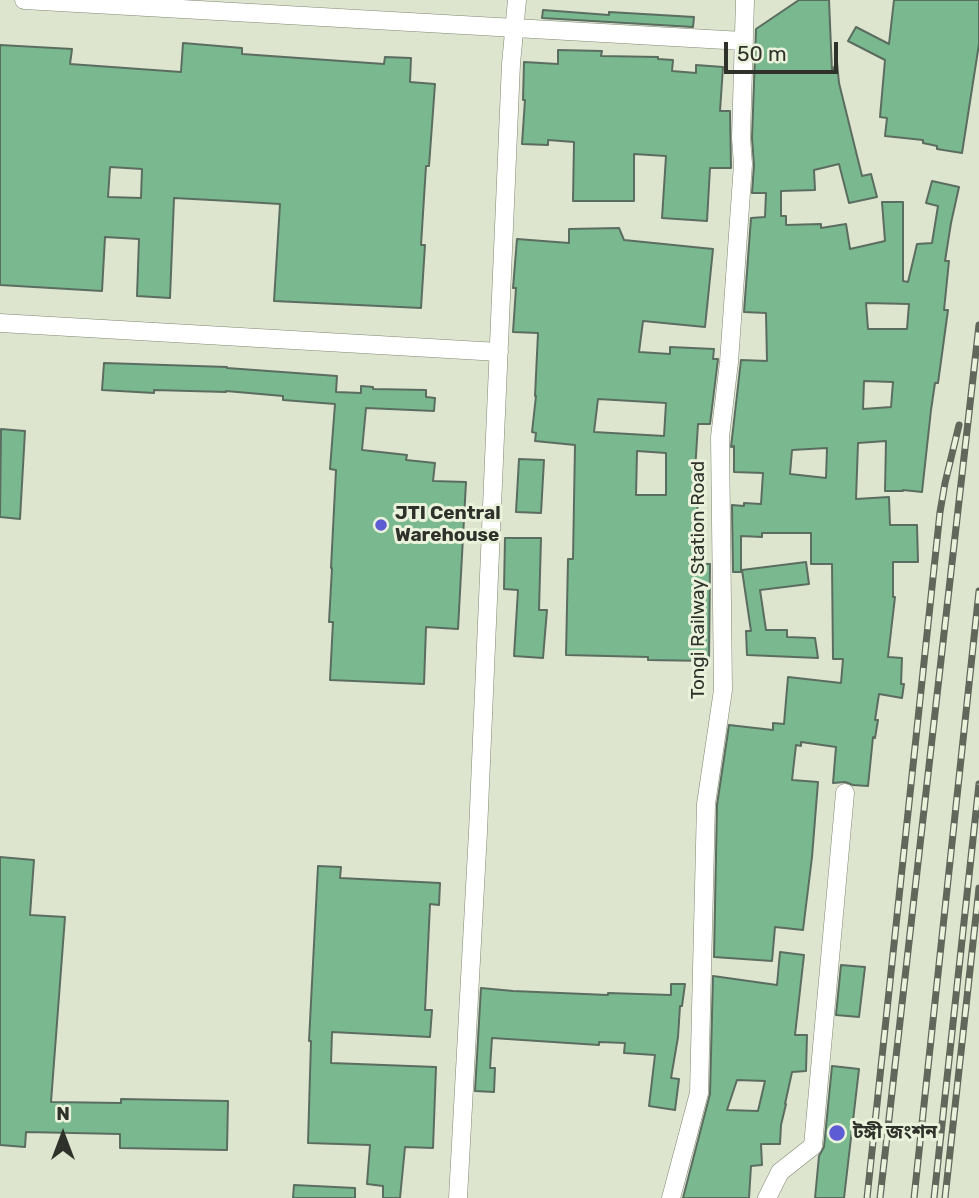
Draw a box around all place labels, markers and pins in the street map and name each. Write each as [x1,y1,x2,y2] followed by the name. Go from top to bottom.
[395,503,501,547] place label: JTI Central Warehouse
[373,517,389,533] marker: JTI Central Warehouse
[853,1122,937,1144] place label: টঙ্গী জংশন
[827,1123,847,1143] marker: টঙ্গী জংশন

